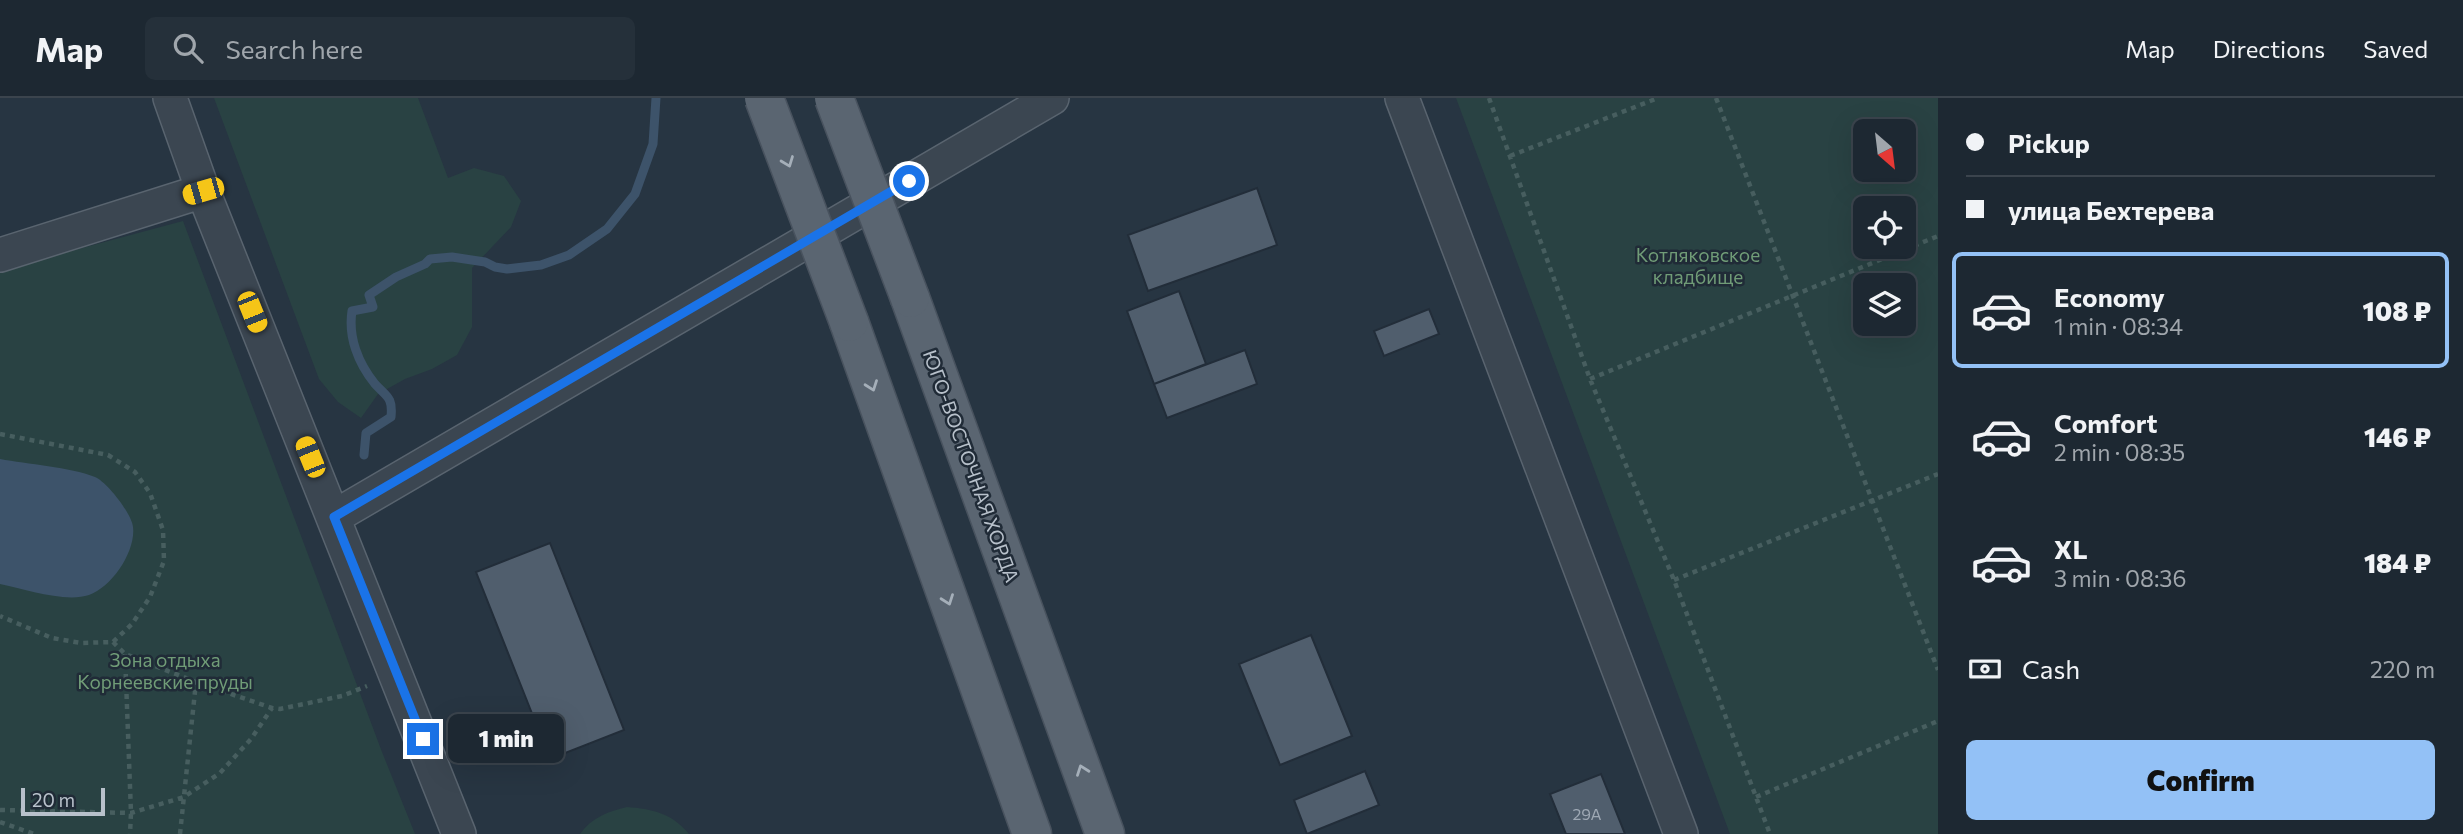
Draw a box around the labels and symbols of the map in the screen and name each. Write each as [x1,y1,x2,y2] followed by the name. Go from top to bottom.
[1853,119,1916,182] north arrow
[780,155,794,167] one-way arrow
[893,165,925,197] route start
[180,175,227,207] car
[1636,243,1760,288] park label: Котляковское кладбище
[235,289,270,335] car
[919,347,1024,585] street label: ЮГО-ВОСТОЧНАЯ ХОРДА
[864,379,878,392] one-way arrow
[293,434,328,480] car
[940,594,954,606] one-way arrow
[77,648,253,693] park label: Зона отдыха Корнеевские пруды
[448,714,563,764] callout: 1 min
[407,723,439,755] route end
[1076,764,1090,776] one-way arrow
[21,785,105,817] scale bar
[1572,804,1602,823] house number: 29А

